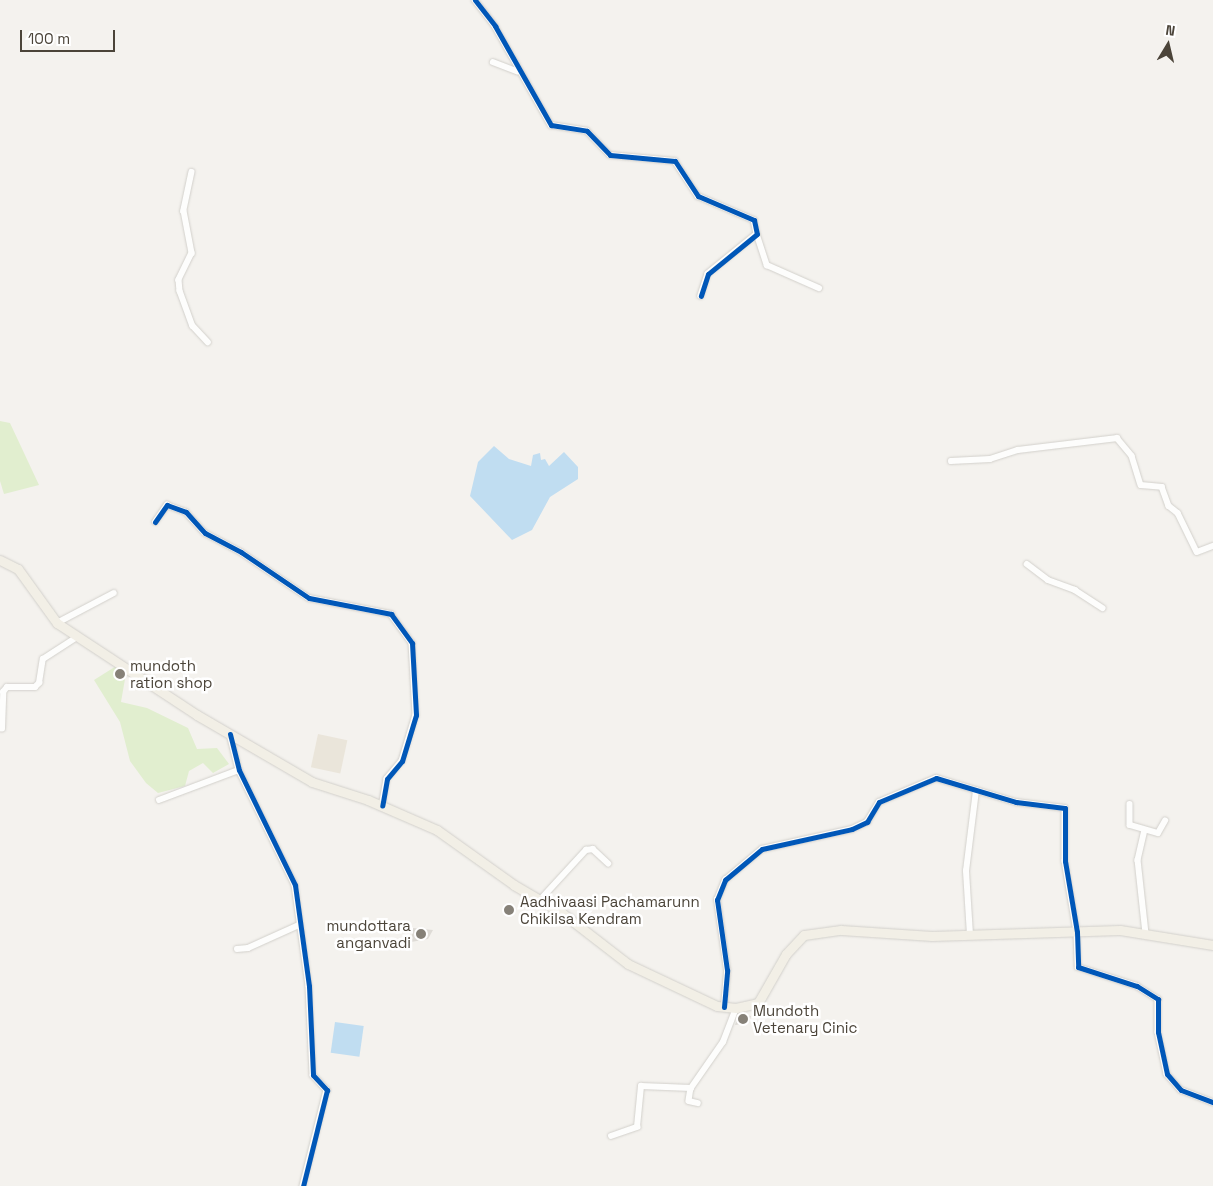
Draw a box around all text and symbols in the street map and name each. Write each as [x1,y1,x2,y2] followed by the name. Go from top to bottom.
[22,20,118,52] scale bar
[1143,20,1193,70] north arrow
[1164,21,1176,40] text: N
[28,29,70,48] text: 100 m
[130,656,212,691] place label: mundoth ration shop
[114,668,126,680] marker: mundoth ration shop
[520,892,700,927] place label: Aadhivaasi Pachamarunn Chikilsa Kendram
[502,903,516,917] marker: Aadhivaasi Pachamarunn Chikilsa Kendram
[327,916,411,951] place label: mundottara anganvadi
[415,928,427,940] marker: mundottara anganvadi
[753,1001,857,1036] place label: Mundoth Vetenary Cinic
[737,1013,749,1025] marker: Mundoth Vetenary Cinic

